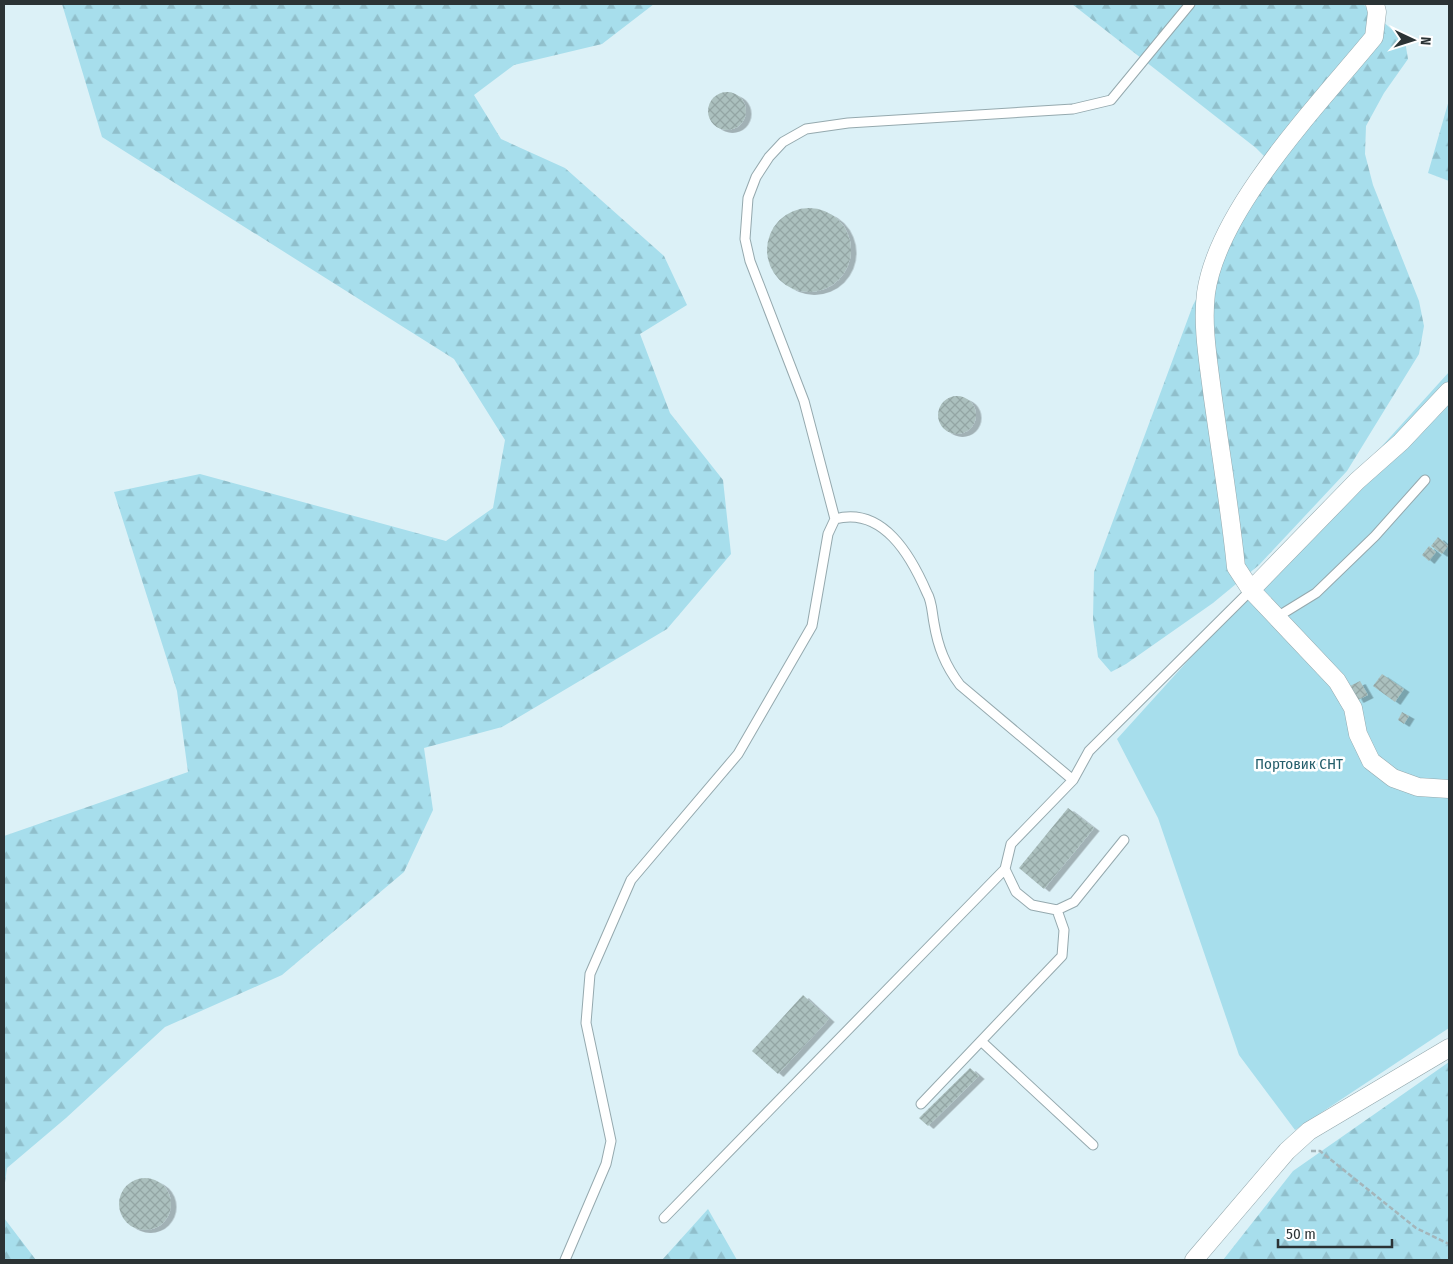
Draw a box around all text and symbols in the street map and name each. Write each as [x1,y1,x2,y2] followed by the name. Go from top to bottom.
[1388,15,1438,65] north arrow
[1417,36,1434,46] text: N
[1255,755,1343,773] park label: Портовик СНТ
[1278,1216,1392,1248] scale bar
[1286,1225,1316,1243] text: 50 m

